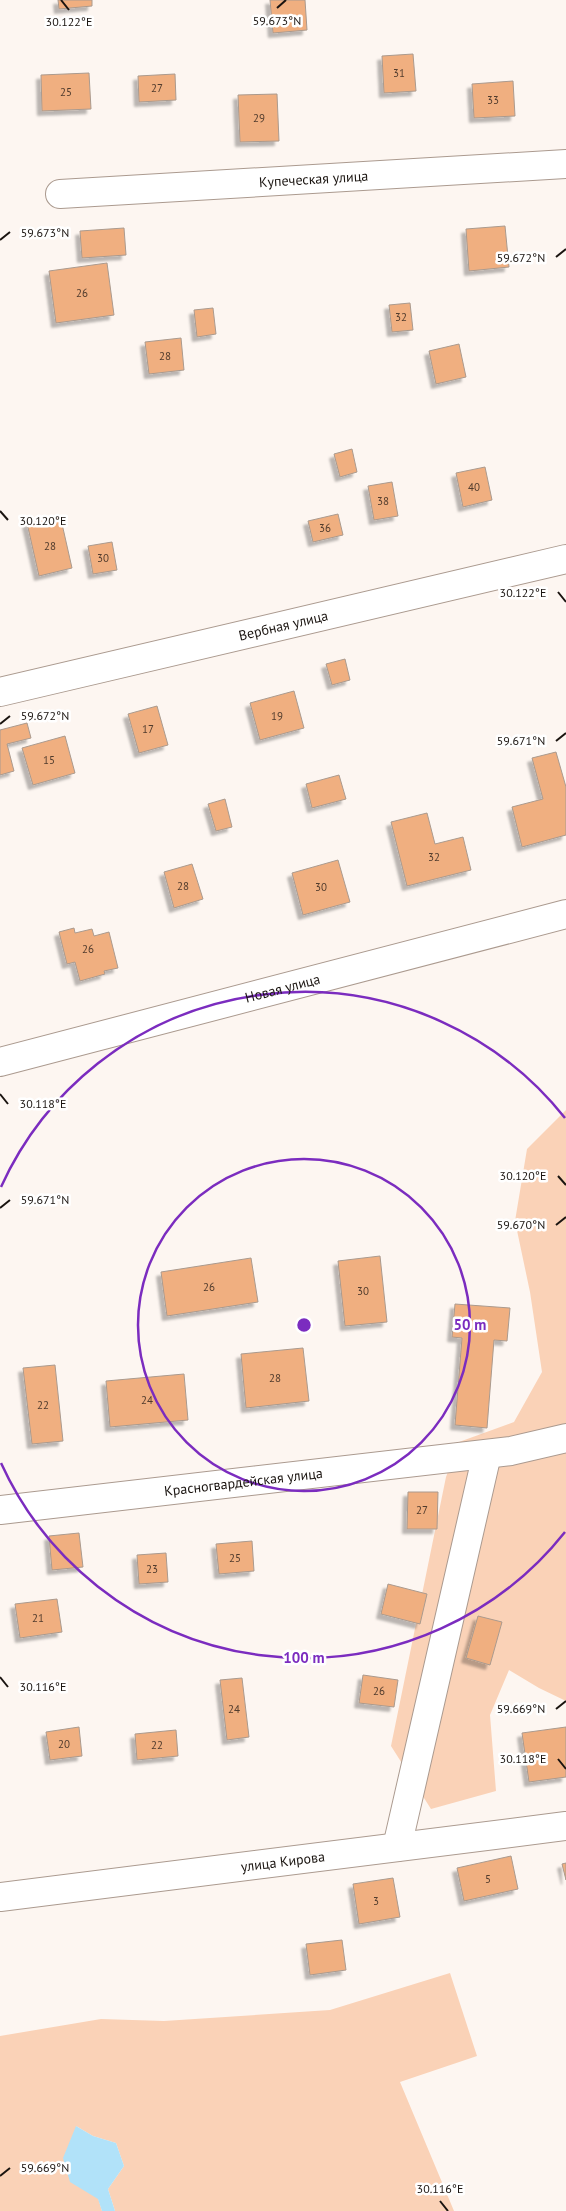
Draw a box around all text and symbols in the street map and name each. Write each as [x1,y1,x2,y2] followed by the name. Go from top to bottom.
[253,13,301,28] text: 59.673°N
[46,14,92,29] text: 30.122°E
[393,66,405,80] house number: 31
[151,81,163,95] house number: 27
[60,85,72,99] house number: 25
[487,93,499,107] house number: 33
[253,111,265,125] house number: 29
[258,167,369,191] street label: Купеческая улица
[21,225,69,240] text: 59.673°N
[497,250,545,265] text: 59.672°N
[76,286,88,300] house number: 26
[395,310,407,324] house number: 32
[159,349,171,363] house number: 28
[468,480,480,494] house number: 40
[377,494,389,508] house number: 38
[20,513,66,528] text: 30.120°E
[319,521,331,535] house number: 36
[44,539,56,553] house number: 28
[97,551,109,565] house number: 30
[500,585,546,600] text: 30.122°E
[237,606,330,645] street label: Вербная улица
[21,708,69,723] text: 59.672°N
[271,709,283,723] house number: 19
[142,722,154,736] house number: 17
[497,733,545,748] text: 59.671°N
[43,753,55,767] house number: 15
[428,850,440,864] house number: 32
[177,879,189,893] house number: 28
[315,880,327,894] house number: 30
[82,942,94,956] house number: 26
[243,970,322,1007] street label: Новая улица
[20,1096,66,1111] text: 30.118°E
[500,1168,546,1183] text: 30.120°E
[21,1192,69,1207] text: 59.671°N
[497,1217,545,1232] text: 59.670°N
[203,1280,215,1294] house number: 26
[357,1284,369,1298] house number: 30
[454,1315,486,1334] text: 50 m
[295,1316,313,1334] centre of rings
[269,1371,281,1385] house number: 28
[141,1393,153,1407] house number: 24
[37,1398,49,1412] house number: 22
[163,1464,324,1500] street label: Красногвардейская улица
[416,1503,428,1517] house number: 27
[229,1551,241,1565] house number: 25
[146,1562,158,1576] house number: 23
[32,1611,44,1625] house number: 21
[283,1648,325,1667] text: 100 m
[20,1679,66,1694] text: 30.116°E
[373,1684,385,1698] house number: 26
[497,1701,545,1716] text: 59.669°N
[228,1702,240,1716] house number: 24
[58,1737,70,1751] house number: 20
[151,1738,163,1752] house number: 22
[500,1751,546,1766] text: 30.118°E
[240,1847,326,1876] street label: улица Кирова
[485,1872,491,1886] house number: 5
[373,1894,379,1908] house number: 3
[21,2160,69,2175] text: 59.669°N
[417,2181,463,2196] text: 30.116°E

